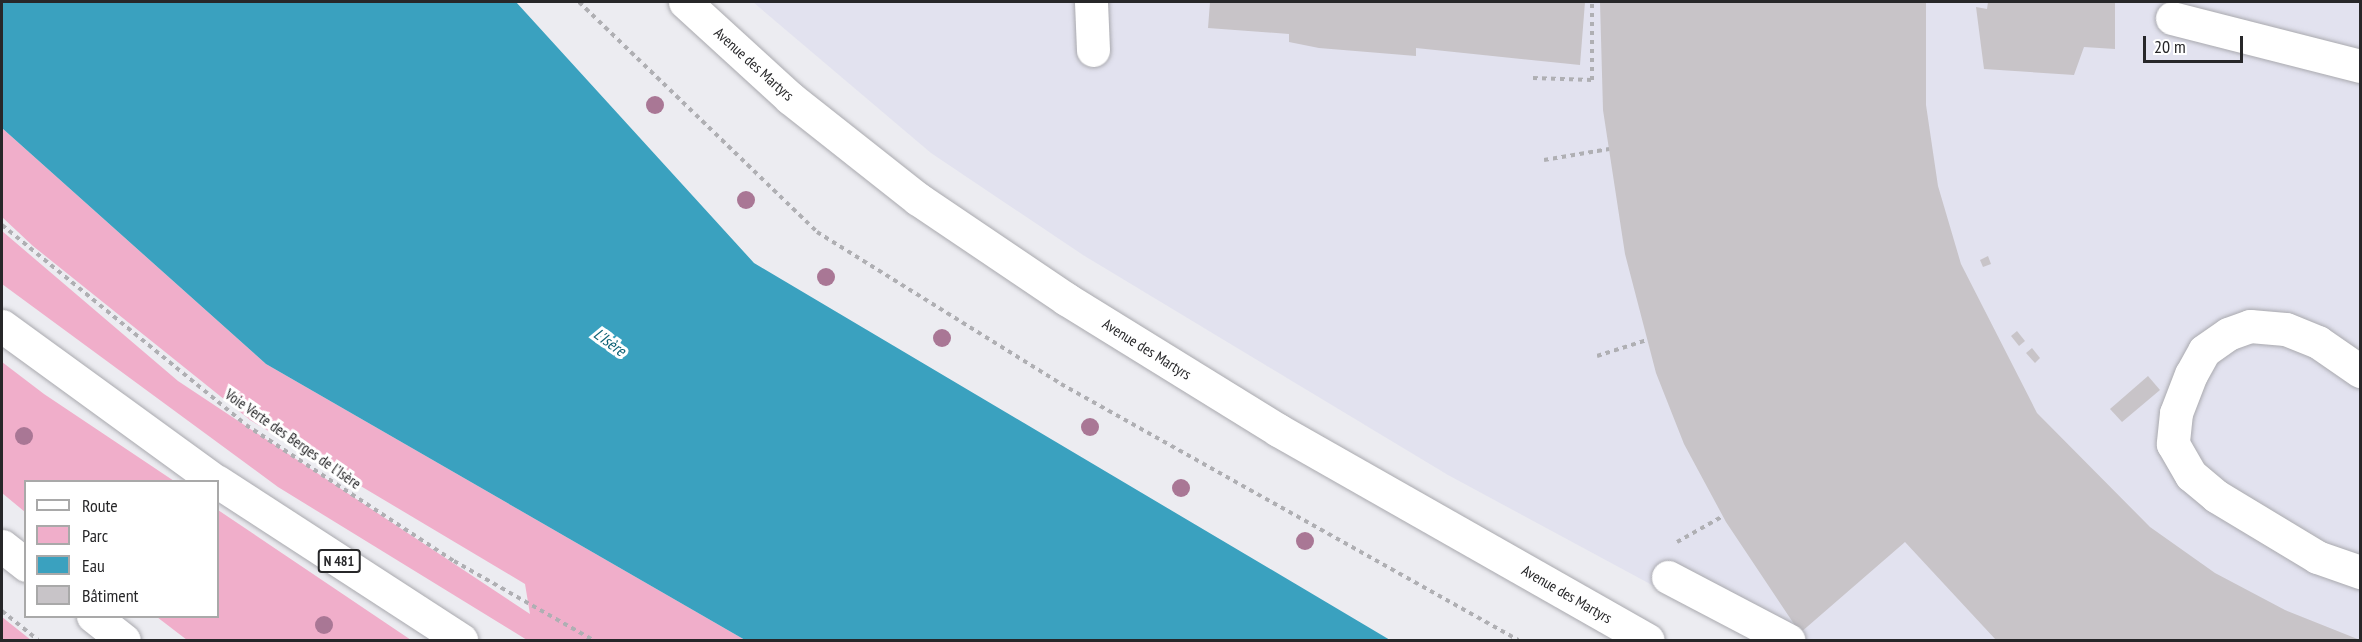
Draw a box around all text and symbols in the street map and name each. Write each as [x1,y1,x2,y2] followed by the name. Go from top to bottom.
[710,24,798,104] street label: Avenue des Martyrs
[2146,24,2246,62] scale bar
[2154,35,2186,58] text: 20 m
[1099,315,1195,383] street label: Avenue des Martyrs
[590,324,630,360] water label: L'Isère
[222,385,364,493] street label: Voie Verte des Berges de l'Isère
[24,480,219,618] legend
[82,494,118,517] text: Route
[82,524,108,547] text: Parc
[316,550,362,572] road number: N 481
[82,554,105,577] text: Eau
[1519,561,1615,627] street label: Avenue des Martyrs
[82,584,139,607] text: Bâtiment

